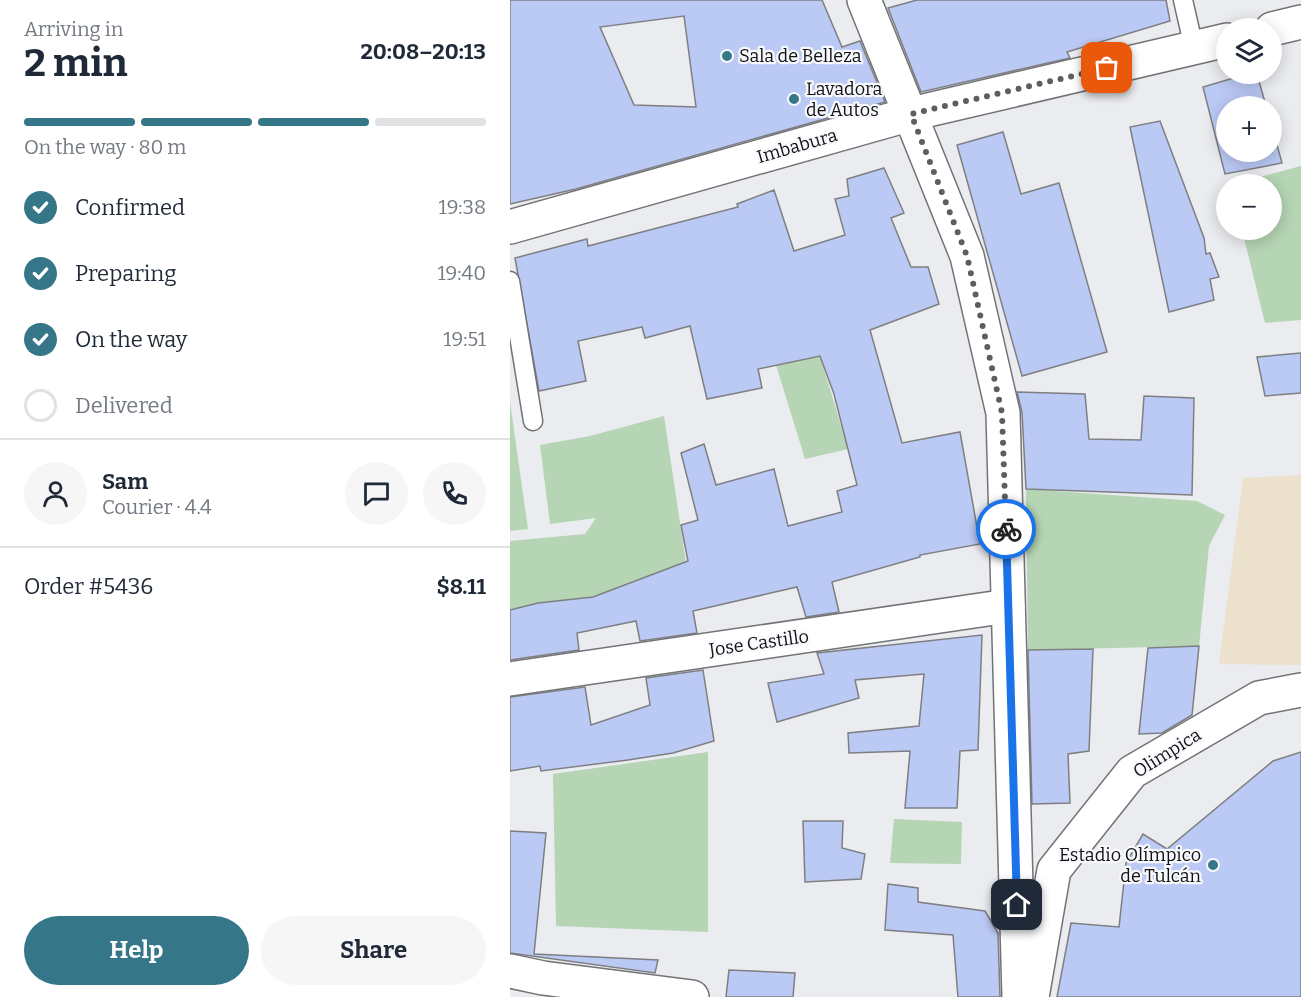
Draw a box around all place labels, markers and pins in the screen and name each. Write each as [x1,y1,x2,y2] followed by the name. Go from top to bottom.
[1081,42,1132,93] pin
[739,45,862,67] place label: Sala de Belleza
[720,49,734,63] marker: Sala de Belleza
[806,78,882,121] place label: Lavadora de Autos
[787,92,801,106] marker: Lavadora de Autos
[1059,844,1202,887] place label: Estadio Olímpico de Tulcán
[1206,858,1220,872] marker: Estadio Olímpico de Tulcán
[991,879,1042,930] pin

